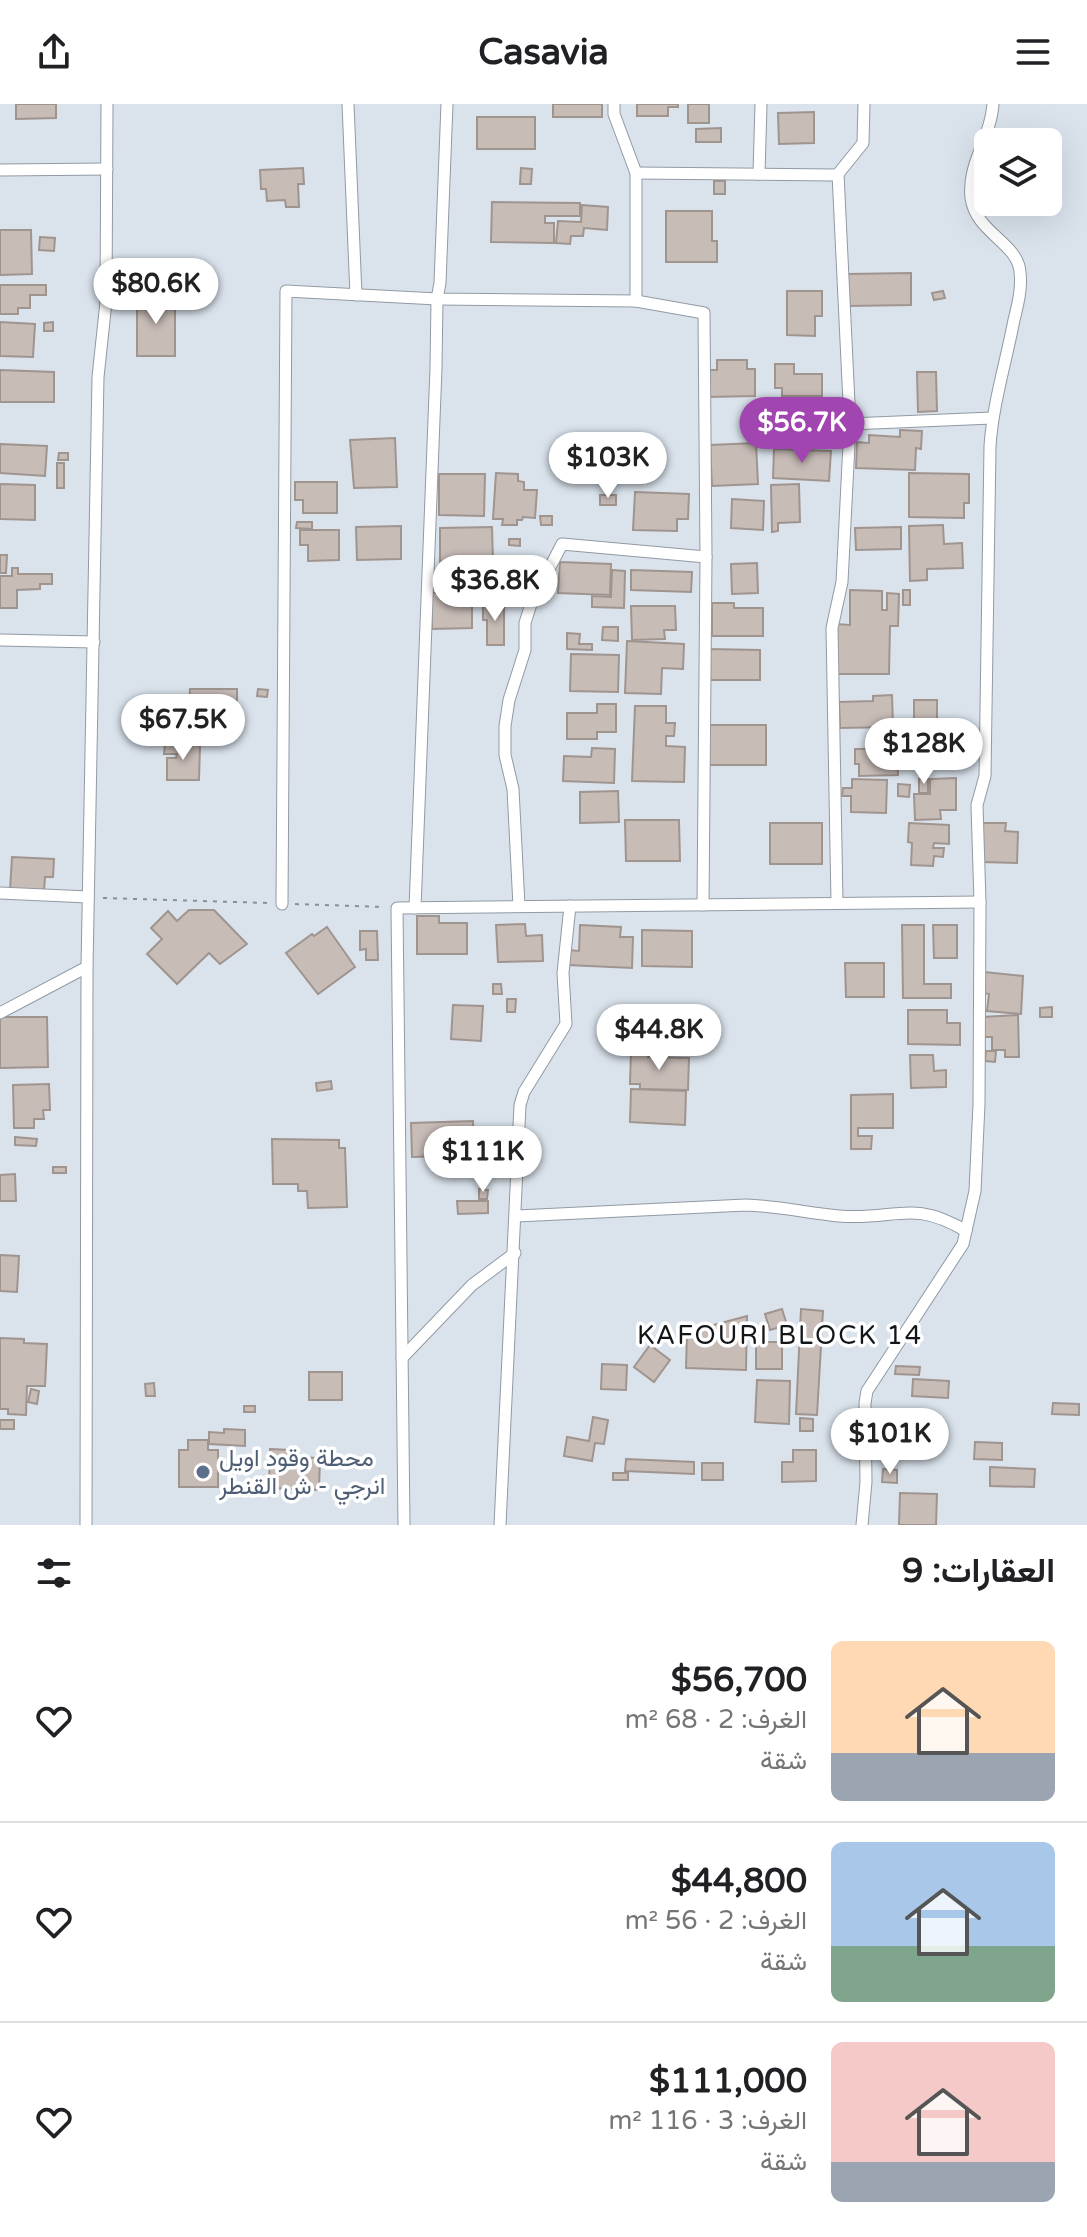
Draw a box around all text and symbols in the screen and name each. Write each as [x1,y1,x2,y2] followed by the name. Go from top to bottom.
[32,30,76,74] icon: share
[1011,30,1055,74] icon: menu
[478,31,609,74] text: Casavia
[974,128,1062,216] map controls
[974,128,1062,216] button: layers
[91,258,221,326] pin: $80.6K
[111,268,201,299] text: $80.6K
[737,397,867,465] pin: $56.7K
[758,407,846,438] text: $56.7K
[552,432,664,500] pin: $103K
[567,442,649,473] text: $103K
[430,555,560,623] pin: $36.8K
[450,565,540,596] text: $36.8K
[118,694,248,762] pin: $67.5K
[139,704,227,735] text: $67.5K
[868,718,980,786] pin: $128K
[883,728,965,759] text: $128K
[594,1004,724,1072] pin: $44.8K
[614,1014,704,1045] text: $44.8K
[427,1126,539,1194] pin: $111K
[442,1136,524,1167] text: $111K
[637,1320,923,1351] district label: KAFOURI BLOCK 14
[834,1408,946,1476] pin: $101K
[849,1418,931,1449] text: $101K
[218,1444,385,1505] place label: محطة وقود اويل انرجي - ش القنطر
[194,1463,212,1481] marker: محطة وقود اويل انرجي - ش القنطر
[32,1551,76,1595] icon: filters
[902,1551,1055,1592] text: العقارات: 9
[671,1660,807,1701] text: $56,700
[895,1673,991,1769] icon: home
[32,1699,76,1743] icon: heart
[625,1704,807,1735] text: الغرف: 2 · 68 m²
[760,1745,807,1776] text: شقة
[671,1861,807,1902] text: $44,800
[895,1874,991,1970] icon: home
[32,1900,76,1944] icon: heart
[625,1905,807,1936] text: الغرف: 2 · 56 m²
[760,1946,807,1977] text: شقة
[649,2061,807,2102] text: $111,000
[895,2074,991,2170] icon: home
[32,2100,76,2144] icon: heart
[608,2105,807,2136] text: الغرف: 3 · 116 m²
[760,2146,807,2177] text: شقة

